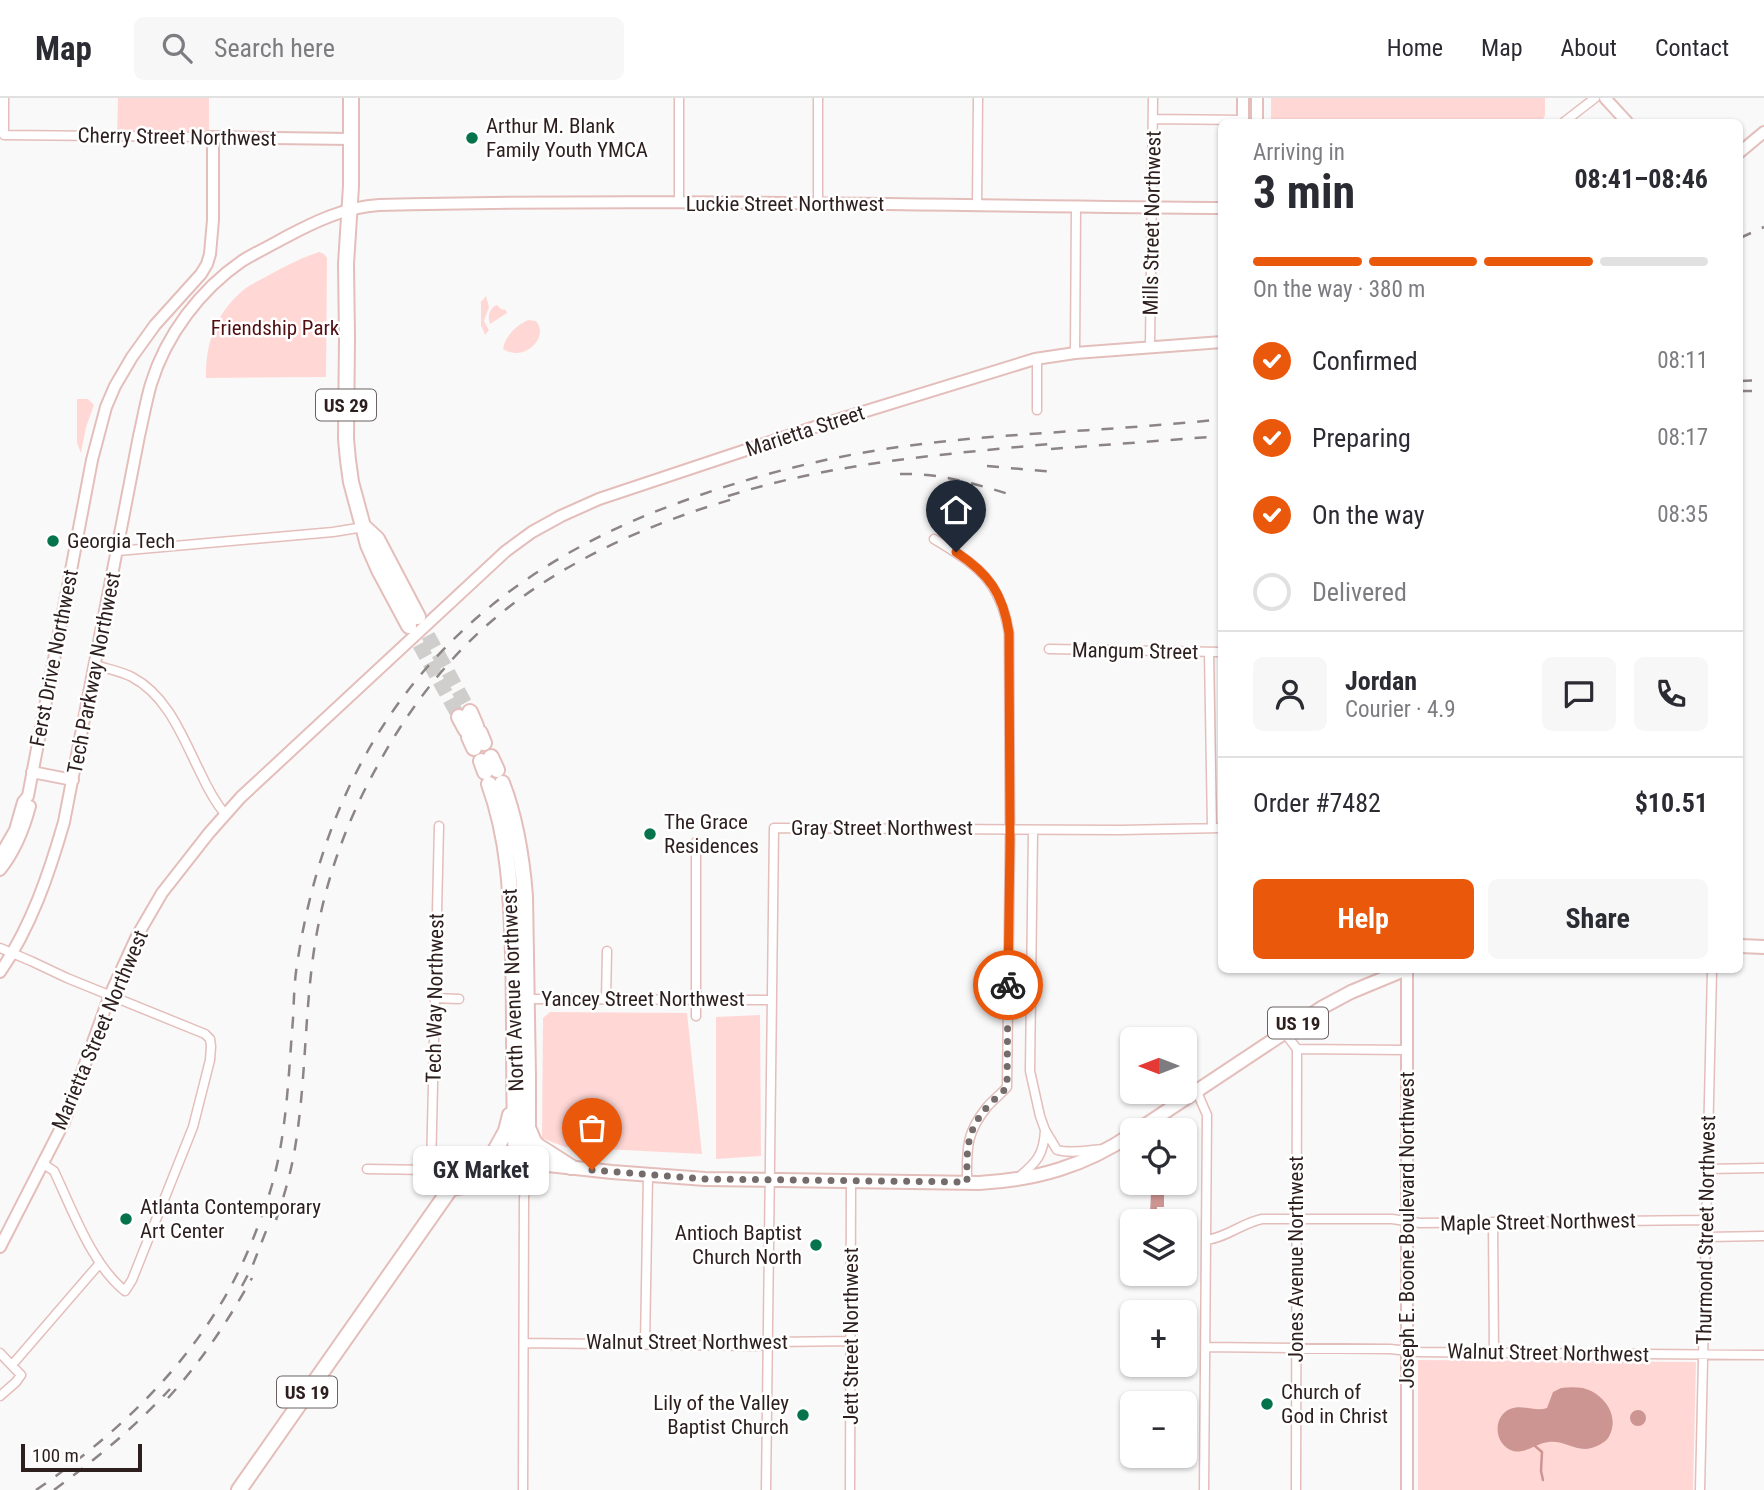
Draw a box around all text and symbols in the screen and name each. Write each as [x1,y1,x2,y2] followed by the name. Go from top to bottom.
[134,17,624,80] search box
[35,29,92,68] text: Map
[158,29,196,67] icon: search
[214,33,335,63] text: Search here
[1387,34,1443,62] text: Home
[1481,34,1523,62] text: Map
[1561,34,1617,62] text: About
[1655,34,1729,62] text: Contact
[486,114,648,162] place label: Arthur M. Blank Family Youth YMCA
[78,123,276,151] street label: Cherry Street Northwest
[464,130,480,146] marker: Arthur M. Blank Family Youth YMCA
[1138,130,1166,316] street label: Mills Street Northwest
[1253,139,1345,166] text: Arriving in
[1574,164,1708,194] text: 08:41–08:46
[1253,165,1355,219] text: 3 min
[686,192,884,216] street label: Luckie Street Northwest
[1253,276,1425,303] text: On the way · 380 m
[211,316,340,340] park label: Friendship Park
[1253,342,1291,380] icon: check
[1312,346,1418,376] text: Confirmed
[1657,347,1708,374] text: 08:11
[316,390,376,420] road number: US 29
[743,401,867,461] street label: Marietta Street
[1253,419,1291,457] icon: check
[1312,423,1411,453] text: Preparing
[1657,424,1708,451] text: 08:17
[926,480,986,552] pin
[937,491,975,529] icon: home
[1253,496,1291,534] icon: check
[1312,500,1425,530] text: On the way
[1657,501,1708,528] text: 08:35
[67,529,175,553] place label: Georgia Tech
[45,533,61,549] marker: Georgia Tech
[25,568,83,748] street label: Ferst Drive Northwest
[63,570,125,776] street label: Tech Parkway Northwest
[1312,577,1407,607] text: Delivered
[1072,638,1198,664] street label: Mangum Street
[1253,657,1327,731] button: person
[1542,657,1616,731] button: chat
[1634,657,1708,731] button: phone
[1345,666,1417,696] text: Jordan
[1345,696,1456,723] text: Courier · 4.9
[1253,788,1381,818] text: Order #7482
[1635,788,1708,818] text: $10.51
[664,810,759,858] place label: The Grace Residences
[791,816,973,840] street label: Gray Street Northwest
[642,826,658,842] marker: The Grace Residences
[1253,879,1474,959] button: Help
[1488,879,1708,959] button: Share
[497,888,529,1092] street label: North Avenue Northwest
[422,913,448,1083] street label: Tech Way Northwest
[47,927,153,1133] street label: Marietta Street Northwest
[973,950,1043,1020] courier
[989,966,1027,1004] icon: bike
[541,987,745,1011] street label: Yancey Street Northwest
[1268,1007,1328,1038] road number: US 19
[1120,1027,1197,1104] north arrow
[1120,1027,1197,1468] map controls
[1395,1072,1419,1388] street label: Joseph E. Boone Boulevard Northwest
[562,1098,622,1170] pin
[573,1109,611,1147] icon: bag
[1692,1115,1720,1345] street label: Thurmond Street Northwest
[1120,1118,1197,1195] button: locate
[414,1146,550,1194] callout: GX Market
[1284,1156,1308,1362] street label: Jones Avenue Northwest
[433,1157,529,1184] text: GX Market
[140,1195,321,1243] place label: Atlanta Contemporary Art Center
[1440,1208,1636,1236] street label: Maple Street Northwest
[1120,1209,1197,1286] button: layers
[118,1211,134,1227] marker: Atlanta Contemporary Art Center
[675,1221,802,1269] place label: Antioch Baptist Church North
[808,1237,824,1253] marker: Antioch Baptist Church North
[839,1247,863,1425] street label: Jett Street Northwest
[1120,1300,1197,1377] button: +
[586,1330,788,1354] street label: Walnut Street Northwest
[1447,1339,1649,1367] street label: Walnut Street Northwest
[277,1376,337,1408] road number: US 19
[1281,1380,1388,1428] place label: Church of God in Christ
[653,1391,789,1439] place label: Lily of the Valley Baptist Church
[1120,1391,1197,1468] button: −
[1259,1396,1275,1412] marker: Church of God in Christ
[795,1407,811,1423] marker: Lily of the Valley Baptist Church
[21,1441,142,1473] scale bar
[32,1444,79,1467] text: 100 m

